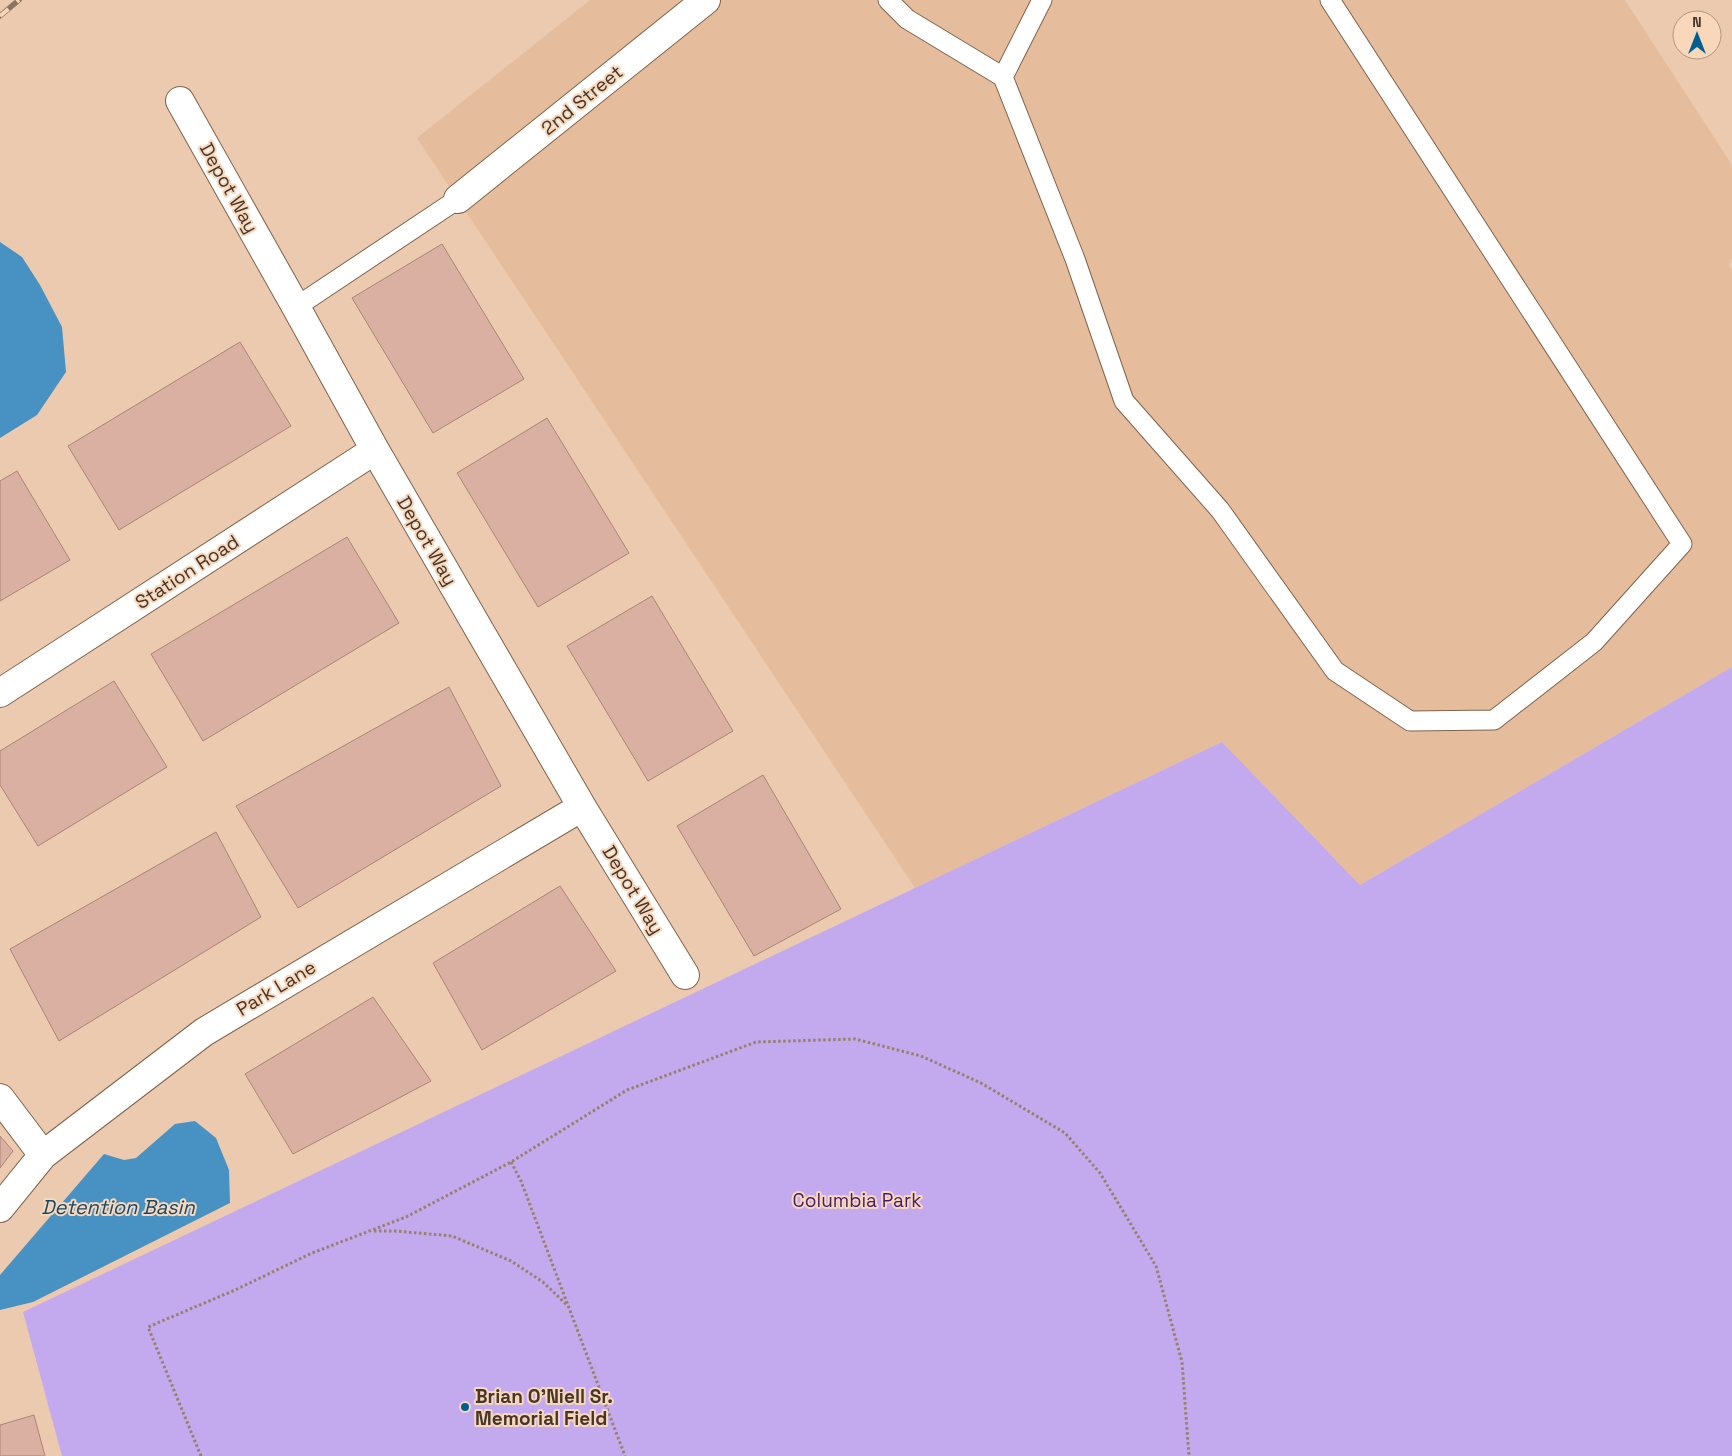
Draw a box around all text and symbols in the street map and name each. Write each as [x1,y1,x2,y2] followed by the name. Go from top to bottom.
[1672,10,1722,60] north arrow
[1692,13,1702,31] text: N
[536,59,628,141] street label: 2nd Street
[194,138,264,238] street label: Depot Way
[391,492,463,590] street label: Depot Way
[130,529,244,615] street label: Station Road
[597,841,669,939] street label: Depot Way
[232,954,320,1022] street label: Park Lane
[793,1188,921,1213] park label: Columbia Park
[41,1194,196,1220] water label: Detention Basin
[475,1384,613,1431] place label: Brian O'Niell Sr. Memorial Field
[459,1401,471,1413] marker: Brian O'Niell Sr. Memorial Field

